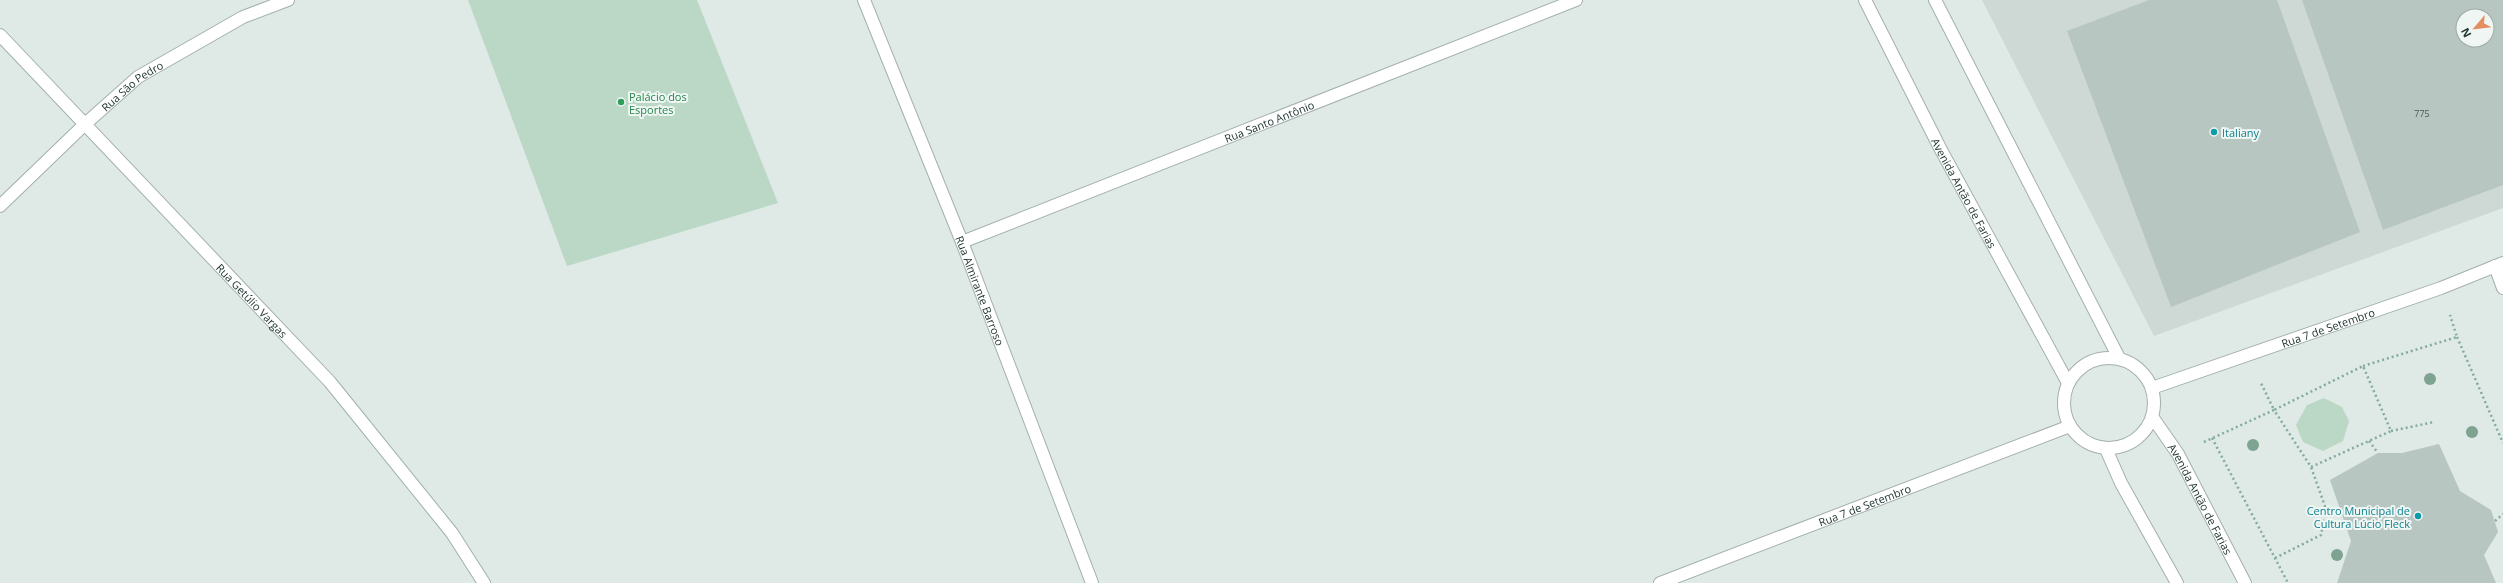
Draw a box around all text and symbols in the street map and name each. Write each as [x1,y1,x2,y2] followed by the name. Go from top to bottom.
[2455,8,2495,48] north arrow
[2457,25,2474,40] text: N
[98,57,166,114] street label: Rua São Pedro
[629,89,687,117] place label: Palácio dos Esportes
[1222,96,1316,145] street label: Rua Santo Antônio
[616,97,626,107] marker: Palácio dos Esportes
[2414,107,2430,120] house number: 775
[2222,125,2260,140] place label: Italiany
[2209,127,2219,137] marker: Italiany
[1929,135,2001,251] street label: Avenida Antão de Farias
[953,233,1008,348] street label: Rua Almirante Barroso
[213,260,291,341] street label: Rua Getúlio Vargas
[2279,304,2377,350] street label: Rua 7 de Setembro
[2165,440,2236,557] street label: Avenida Antão de Farias
[1816,480,1913,529] street label: Rua 7 de Setembro
[2307,503,2410,531] place label: Centro Municipal de Cultura Lúcio Fleck
[2413,511,2423,521] marker: Centro Municipal de Cultura Lúcio Fleck

